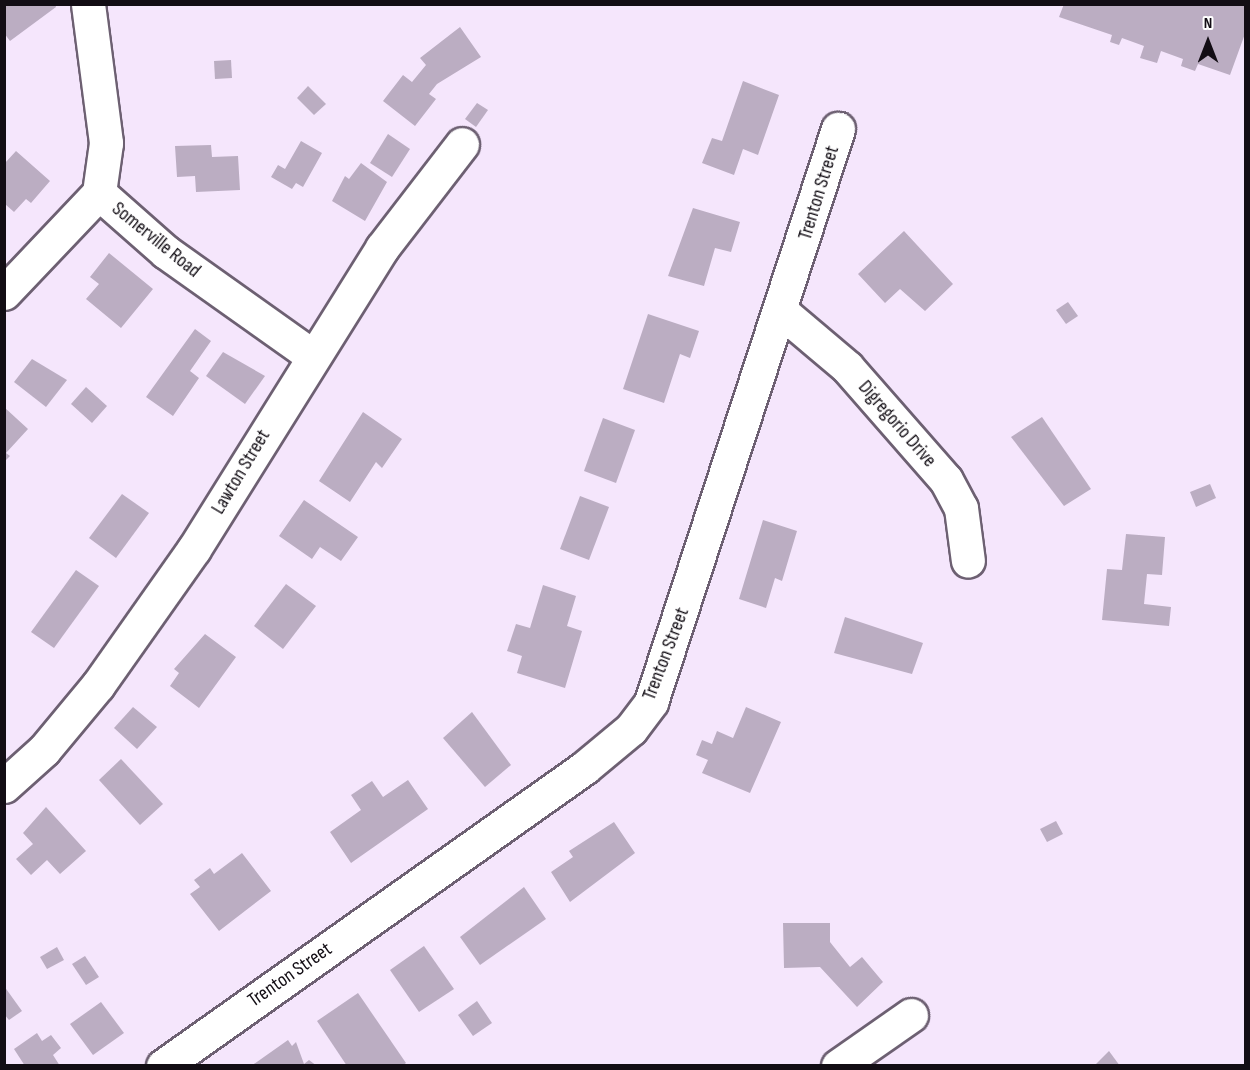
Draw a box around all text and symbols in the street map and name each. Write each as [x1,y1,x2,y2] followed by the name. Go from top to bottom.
[1178,12,1238,72] north arrow
[1204,14,1212,33] text: N
[793,143,845,243] street label: Trenton Street
[107,197,205,283] street label: Somerville Road
[853,376,941,472] street label: Digregorio Drive
[206,425,276,519] street label: Lawton Street
[637,604,695,704] street label: Trenton Street
[243,937,337,1013] street label: Trenton Street

